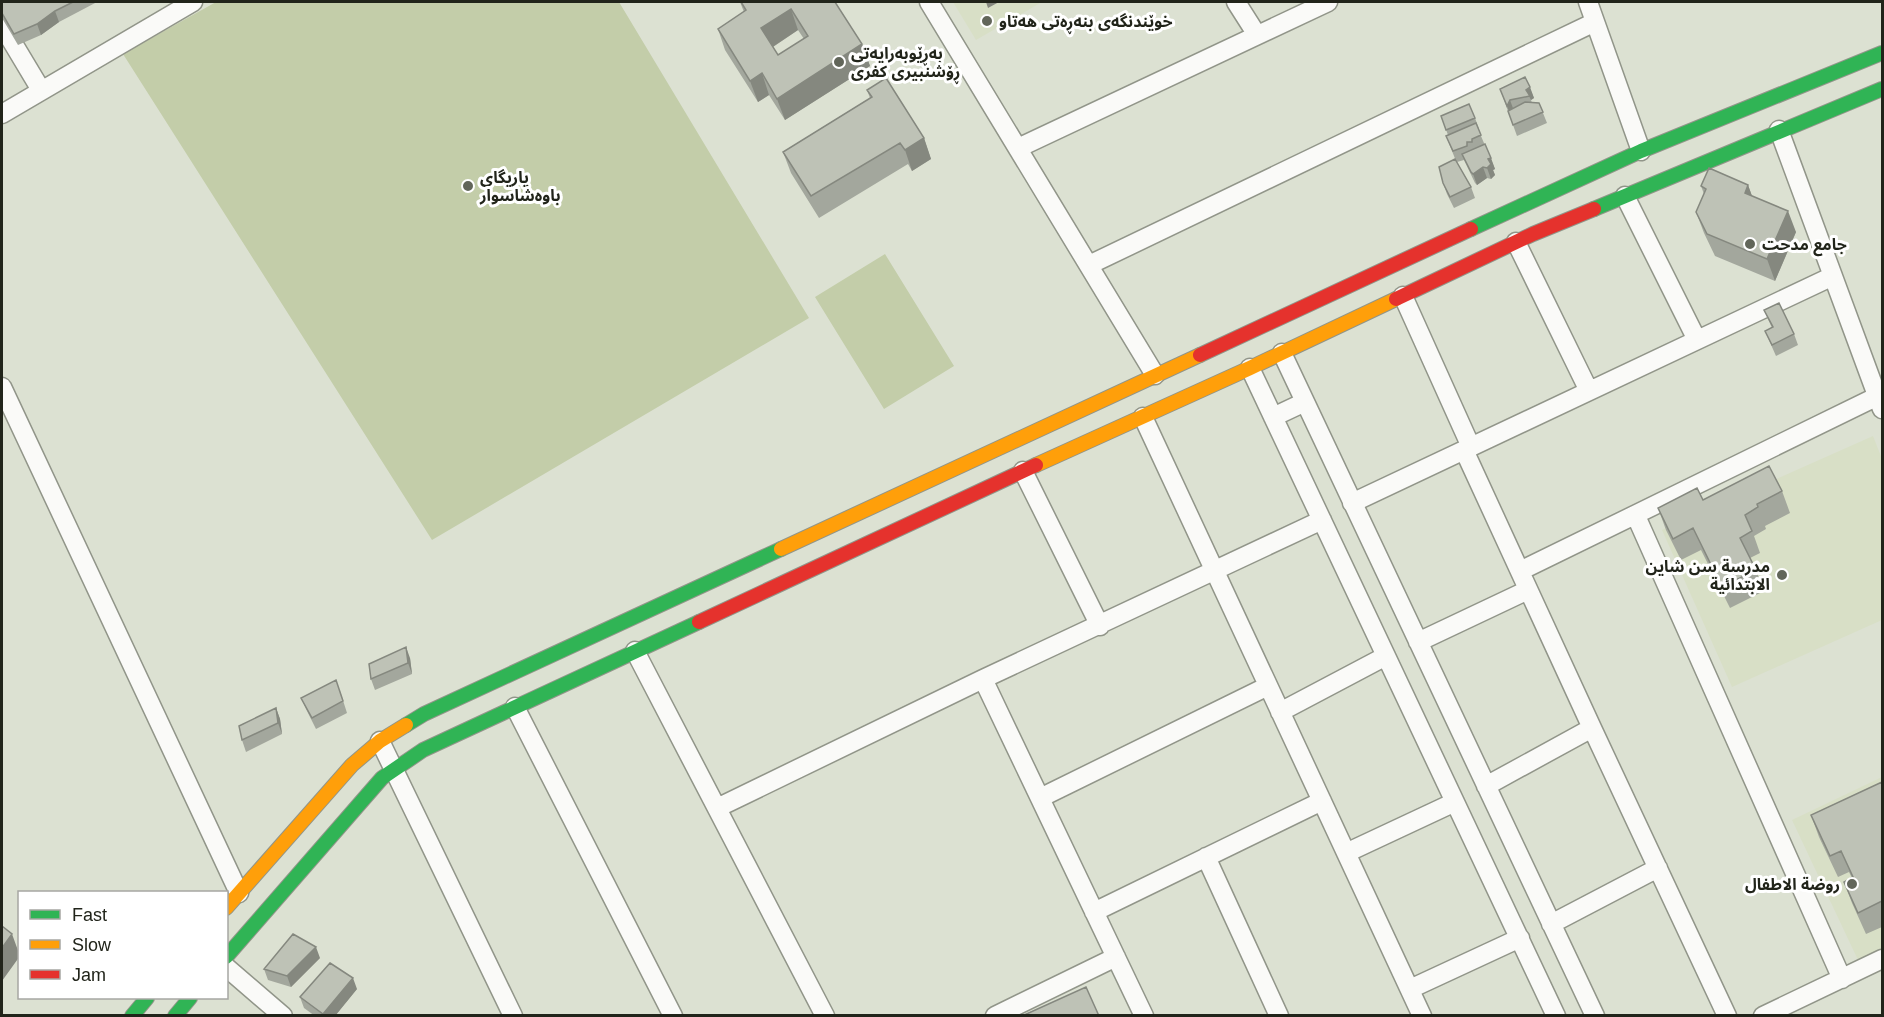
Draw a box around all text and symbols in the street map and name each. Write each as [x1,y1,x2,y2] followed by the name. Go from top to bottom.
[999,13,1173,35] place label: خوێندنگەی بنەڕەتی هەتاو
[980,14,994,28] marker: خوێندنگەی بنەڕەتی هەتاو
[851,45,960,85] place label: بەڕێوبەرایەتی ڕۆشنبیری کفری
[832,55,846,69] marker: بەڕێوبەرایەتی ڕۆشنبیری کفری
[479,169,560,205] place label: یاریگای باوەشاسوار
[461,179,475,193] marker: یاریگای باوەشاسوار
[1762,236,1847,257] place label: جامع مدحت
[1743,237,1757,251] marker: جامع مدحت
[1646,558,1770,594] place label: مدرسة سن شاين الابتدائية
[1775,568,1789,582] marker: مدرسة سن شاين الابتدائية
[1745,876,1840,894] place label: روضة الاطفال
[1845,877,1859,891] marker: روضة الاطفال
[18,891,228,999] legend
[72,905,107,925] text: Fast
[72,935,112,955] text: Slow
[72,965,106,985] text: Jam

